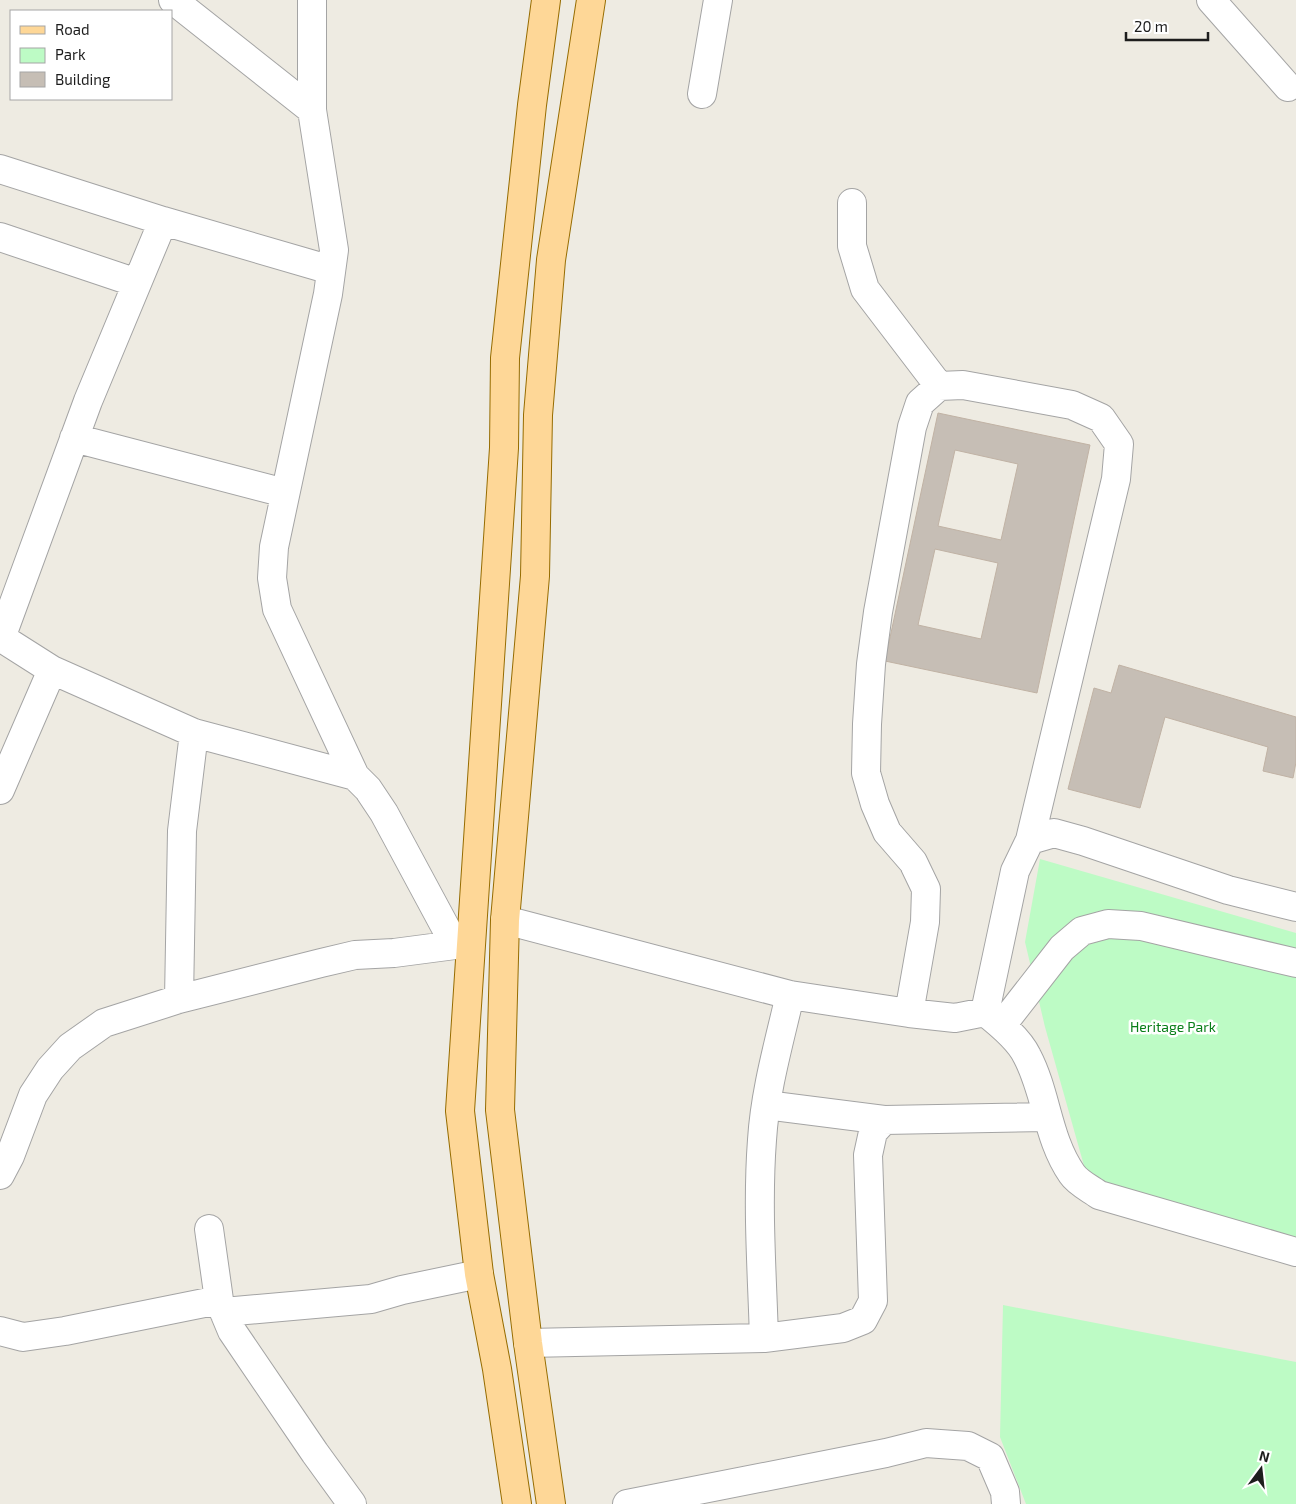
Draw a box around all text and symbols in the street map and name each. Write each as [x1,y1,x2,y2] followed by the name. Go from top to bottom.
[10,10,172,100] legend
[1126,10,1208,42] scale bar
[1134,17,1168,35] text: 20 m
[55,20,90,38] text: Road
[55,45,86,63] text: Park
[55,70,111,88] text: Building
[1130,1018,1216,1035] park label: Heritage Park
[1236,1444,1286,1494] north arrow
[1257,1446,1272,1465] text: N

